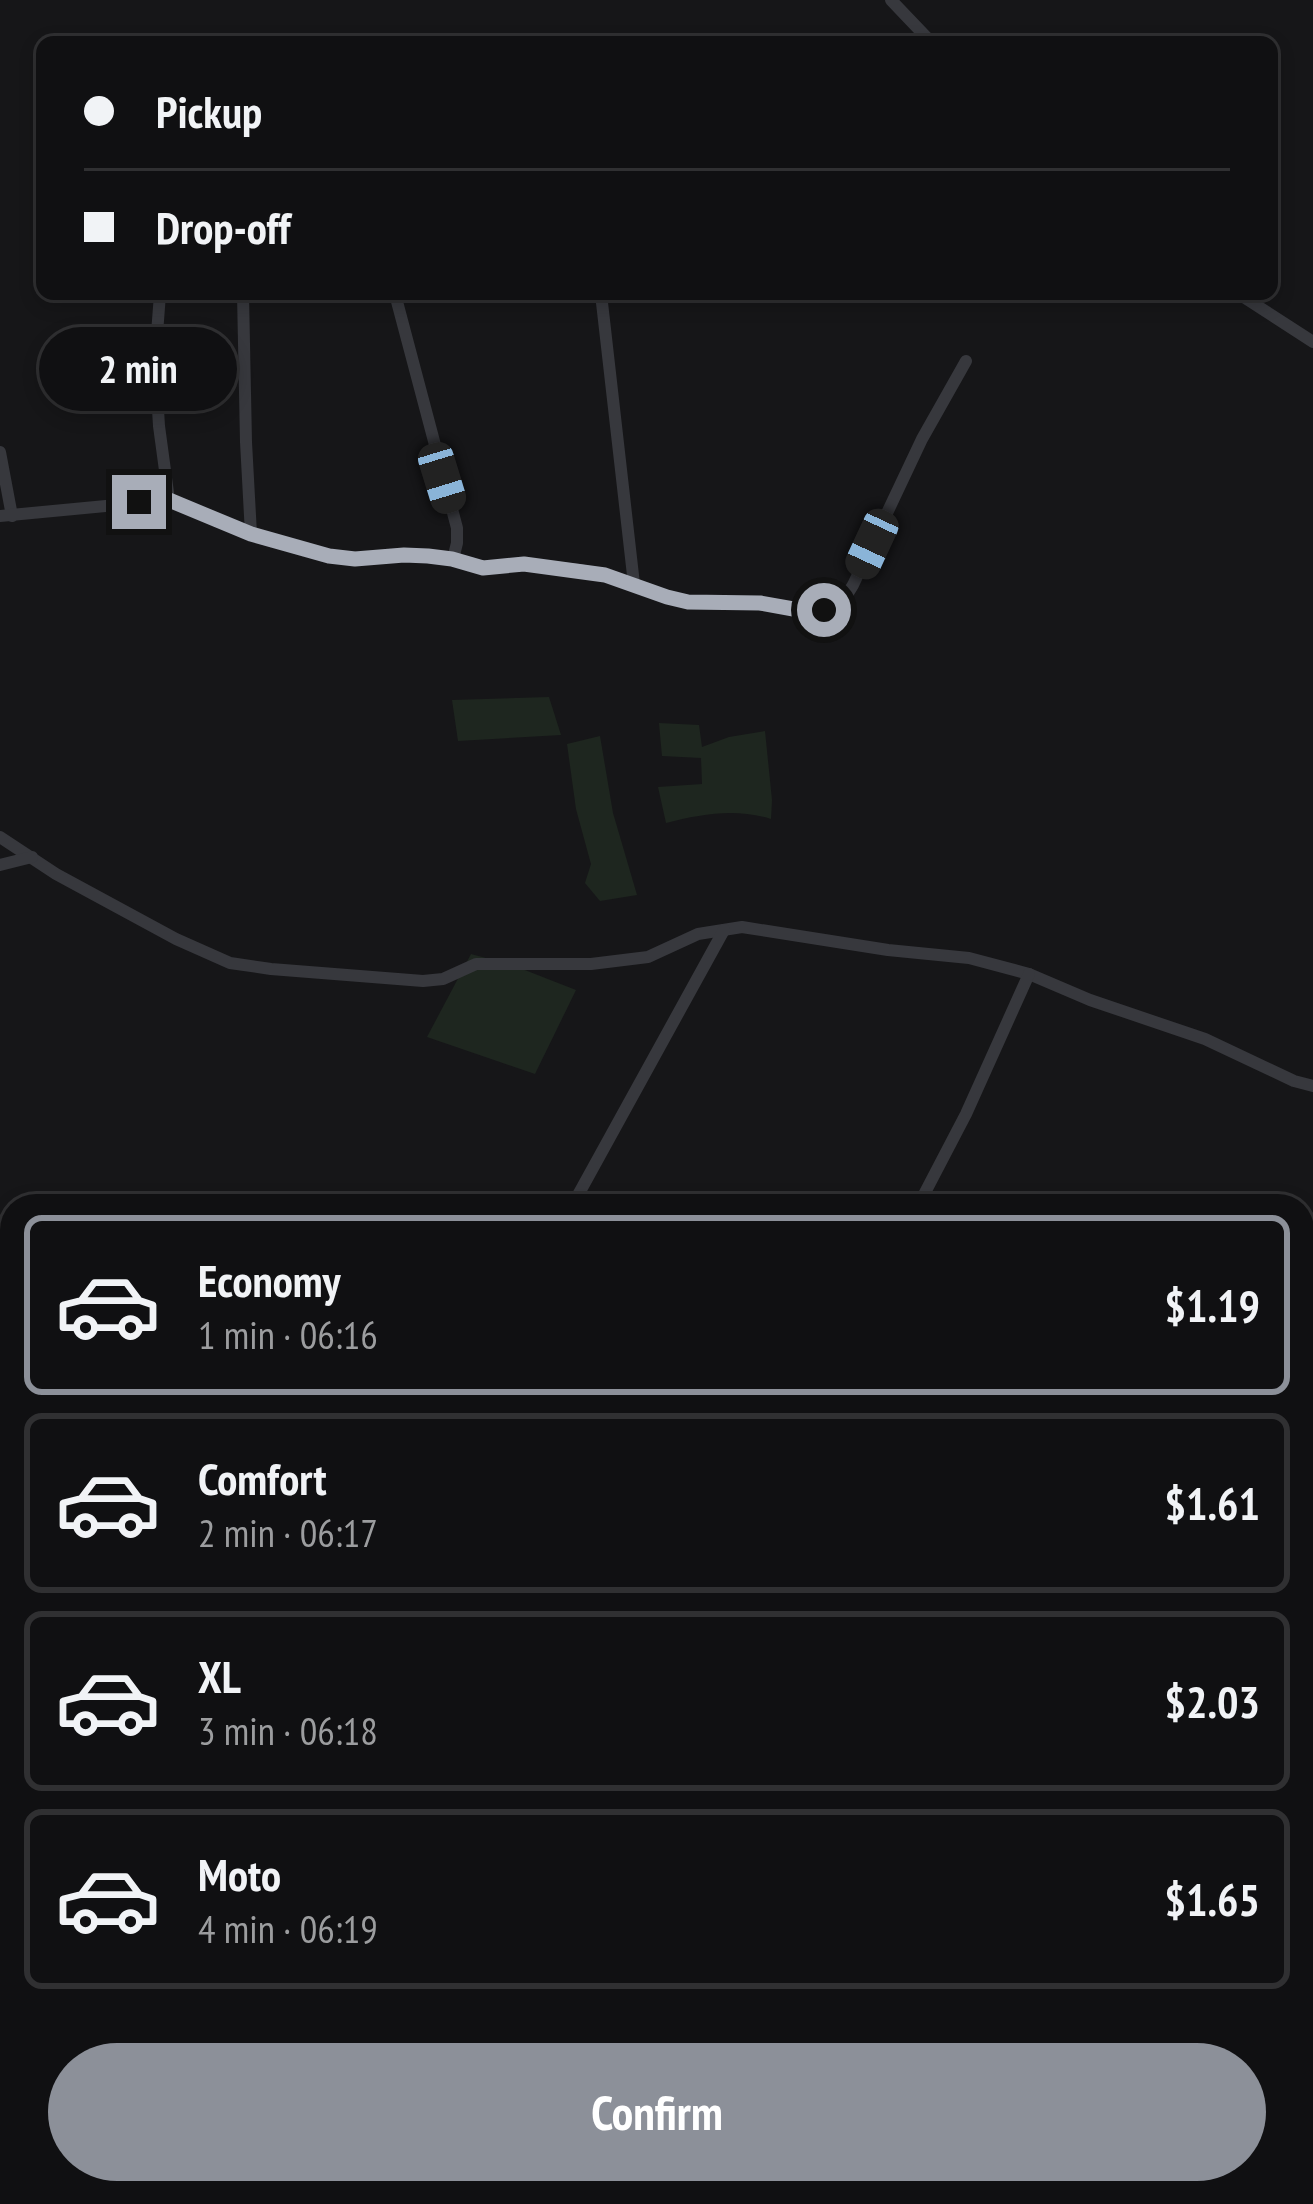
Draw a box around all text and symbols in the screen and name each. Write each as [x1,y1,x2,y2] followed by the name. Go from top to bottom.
[156,82,262,140] text: Pickup
[156,198,290,256] text: Drop-off
[40,328,238,412] callout: 2 min
[99,343,177,394] text: 2 min
[414,438,470,518] car
[112,475,166,529] route end
[840,504,904,584] car
[797,583,851,637] route start
[54,1251,162,1359] icon: car
[198,1251,341,1309] text: Economy
[1164,1276,1260,1334] text: $1.19
[198,1309,378,1360] text: 1 min · 06:16
[54,1449,162,1557] icon: car
[198,1449,327,1507] text: Comfort
[1164,1474,1260,1532] text: $1.61
[198,1507,378,1558] text: 2 min · 06:17
[54,1647,162,1755] icon: car
[198,1647,241,1705] text: XL
[1164,1672,1260,1730] text: $2.03
[198,1705,378,1756] text: 3 min · 06:18
[54,1845,162,1953] icon: car
[198,1845,281,1903] text: Moto
[1164,1870,1260,1928] text: $1.65
[198,1903,378,1954] text: 4 min · 06:19
[48,2043,1266,2181] button: Confirm

